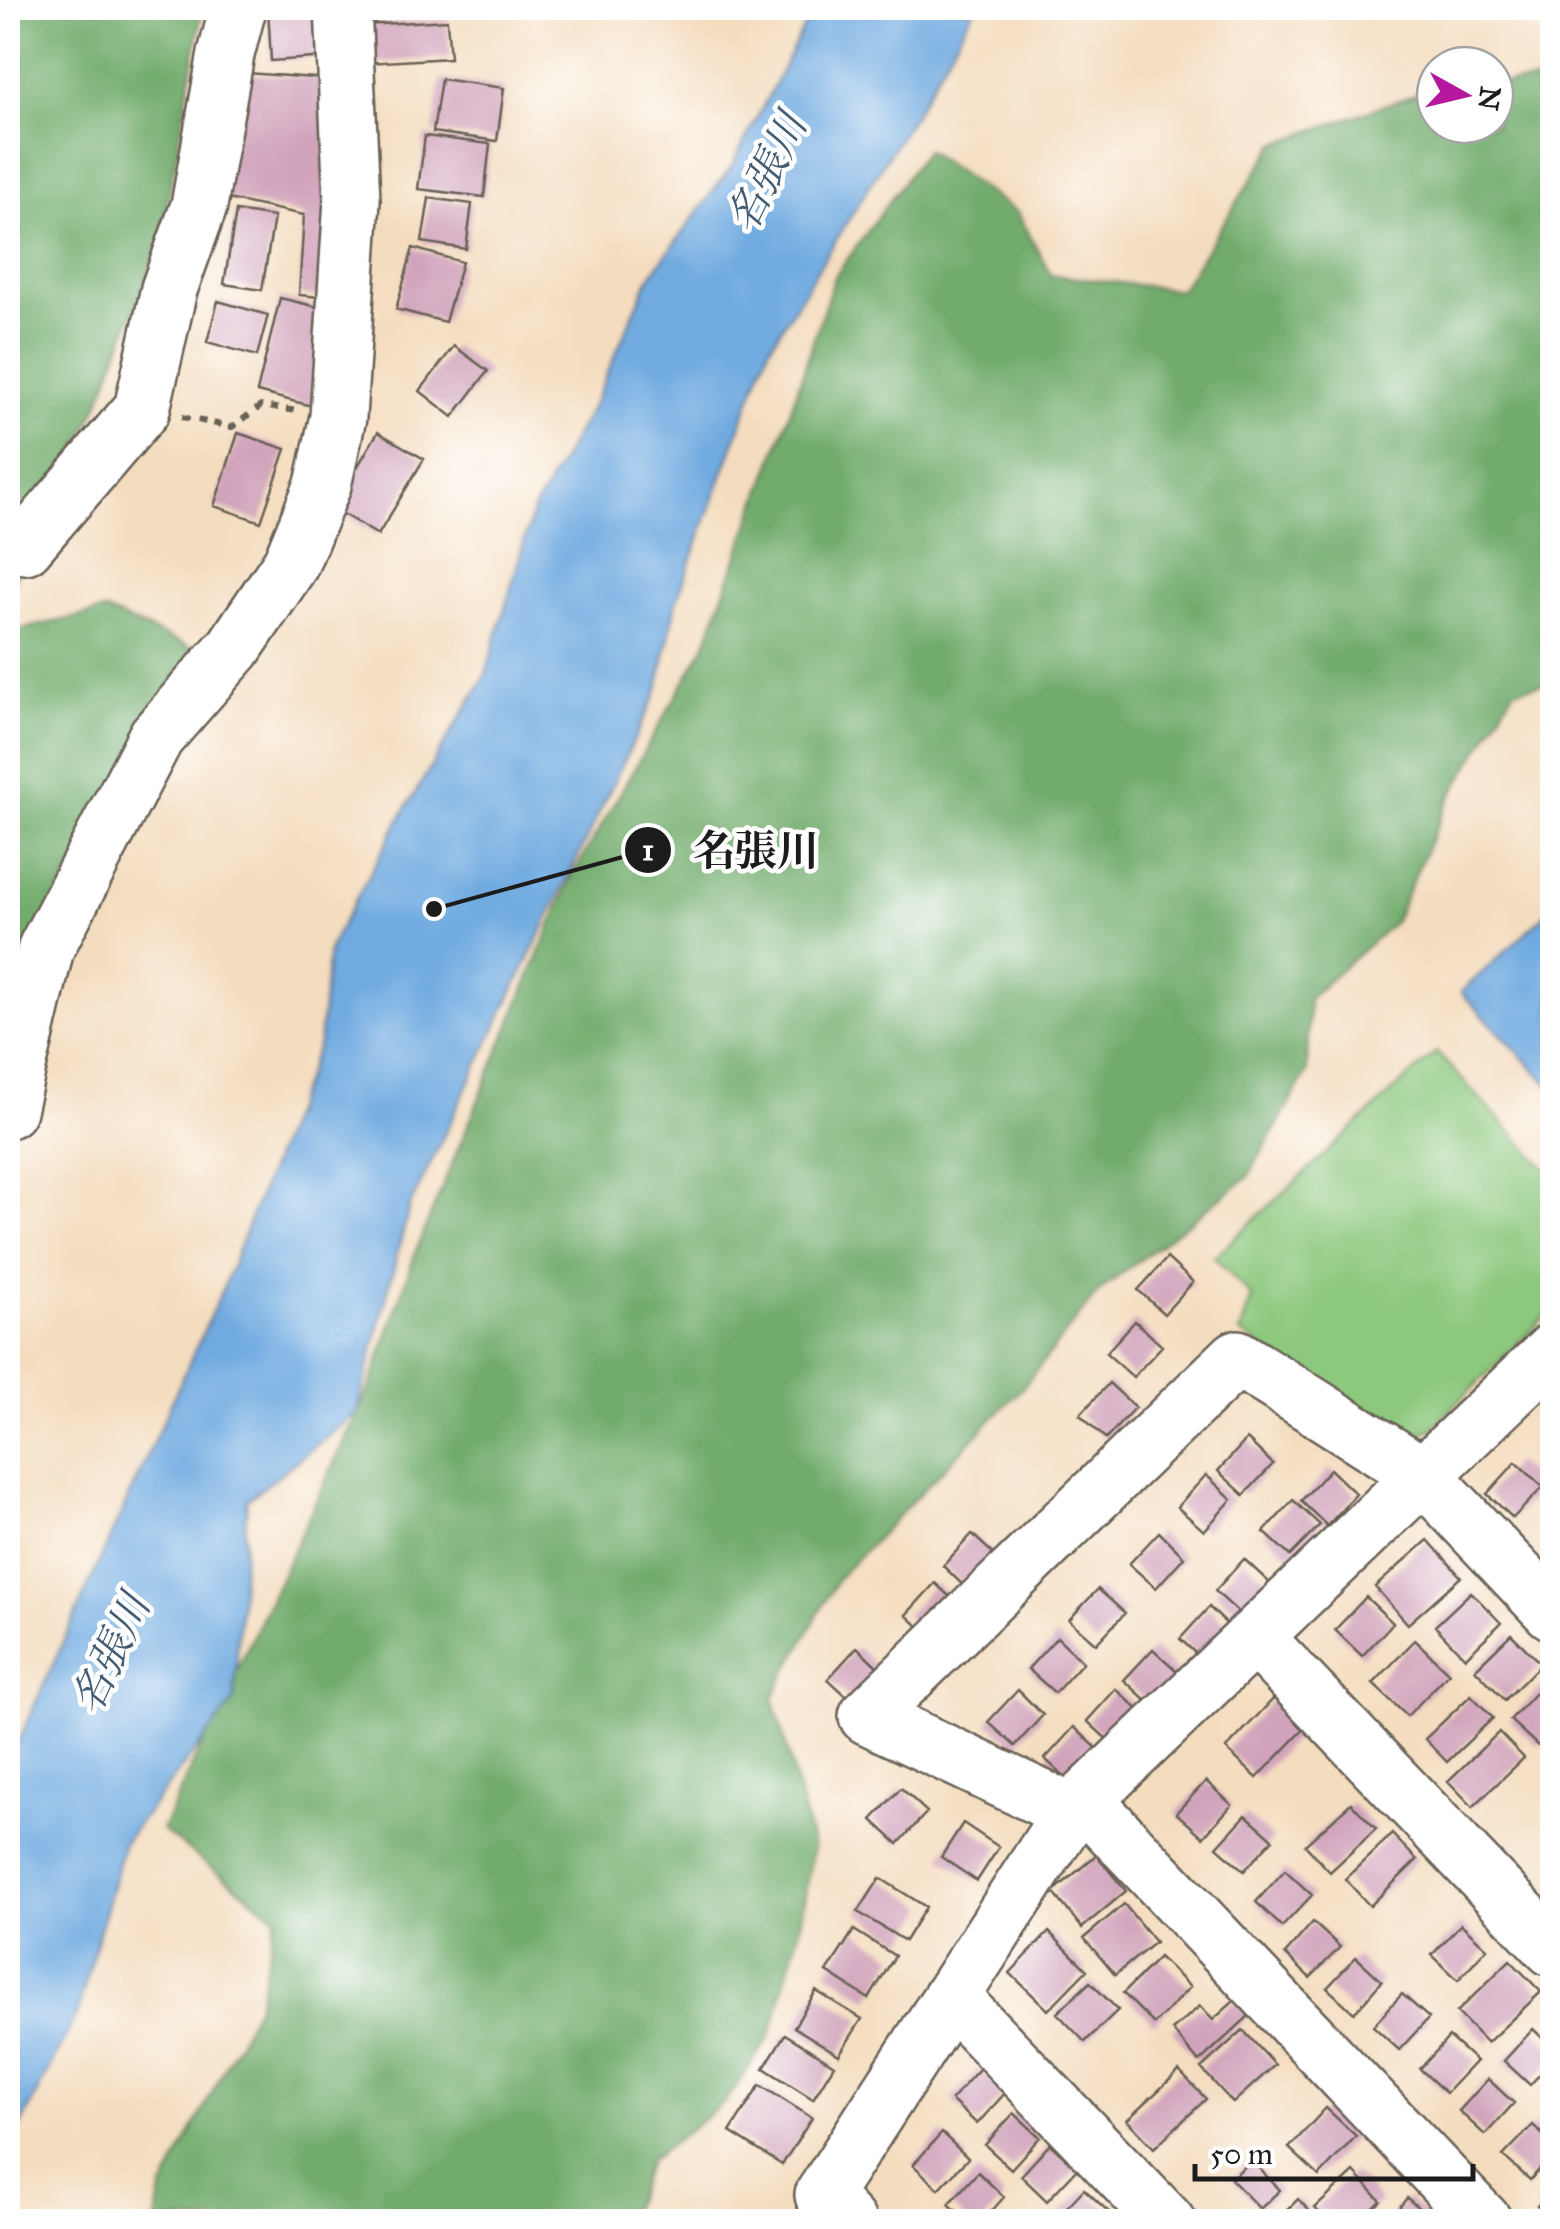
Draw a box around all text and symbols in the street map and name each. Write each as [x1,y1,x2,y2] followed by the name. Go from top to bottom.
[1415,45,1515,145] north arrow
[1470,84,1508,113] text: N
[716,101,820,241] water label: 名張川
[623,814,839,886] callout: 名張川
[693,825,819,877] text: 名張川
[642,832,654,868] text: 1
[61,1582,163,1722] water label: 名張川
[1195,2119,1472,2181] scale bar
[1210,2136,1273,2172] text: 50 m

